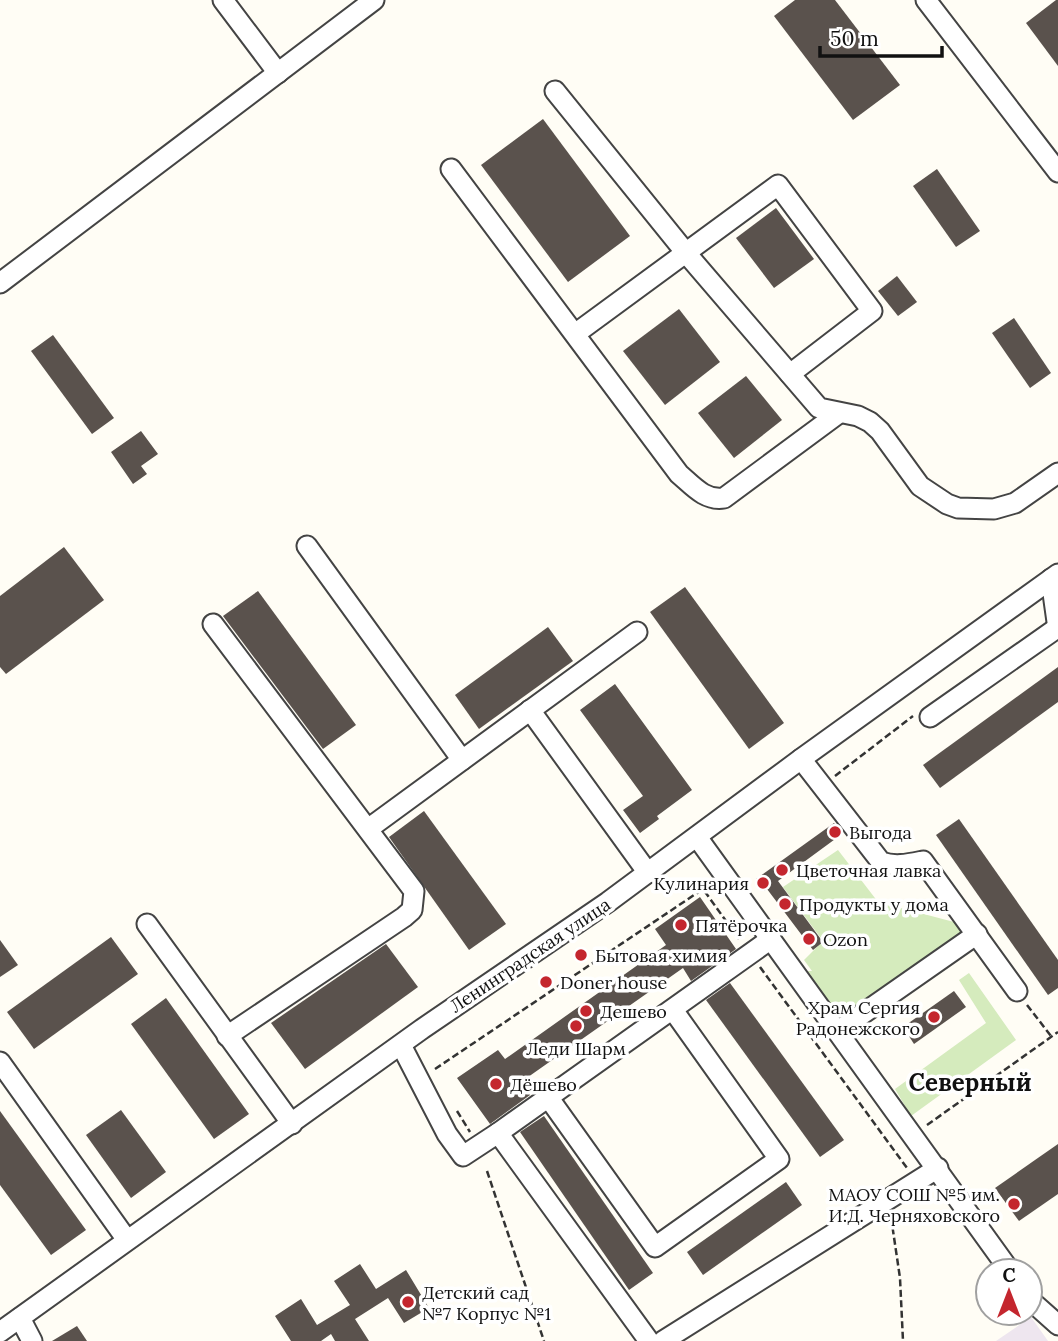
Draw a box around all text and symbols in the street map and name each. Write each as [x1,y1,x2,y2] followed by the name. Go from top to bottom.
[820,14,942,58] scale bar
[830,25,879,52] text: 50 m
[849,821,912,844] place label: Выгода
[827,824,843,840] marker: Выгода
[796,859,941,882] place label: Цветочная лавка
[774,862,790,878] marker: Цветочная лавка
[653,872,749,895] place label: Кулинария
[755,875,771,891] marker: Кулинария
[445,893,615,1017] street label: Ленинградская улица
[799,893,949,916] place label: Продукты у дома
[777,896,793,912] marker: Продукты у дома
[695,914,787,937] place label: Пятёрочка
[673,917,689,933] marker: Пятёрочка
[823,928,868,951] place label: Ozon
[801,931,817,947] marker: Ozon
[595,944,727,967] place label: Бытовая химия
[573,947,589,963] marker: Бытовая химия
[560,971,668,994] place label: Doner house
[538,974,554,990] marker: Doner house
[796,996,920,1040] place label: Храм Сергия Радонежского
[600,1000,667,1023] place label: Дешево
[578,1003,594,1019] marker: Дешево
[926,1009,942,1025] marker: Храм Сергия Радонежского
[568,1018,584,1034] marker: Леди Шарм
[526,1037,626,1060] place label: Леди Шарм
[908,1067,1032,1098] district label: Северный
[510,1073,577,1096] place label: Дёшево
[488,1076,504,1092] marker: Дёшево
[828,1183,1000,1227] place label: МАОУ СОШ №5 им. И.Д. Черняховского
[1006,1196,1022,1212] marker: МАОУ СОШ №5 им. И.Д. Черняховского
[974,1257,1044,1327] north arrow
[1002,1263,1016,1287] text: С
[422,1281,551,1325] place label: Детский сад №7 Корпус №1
[400,1294,416,1310] marker: Детский сад №7 Корпус №1

